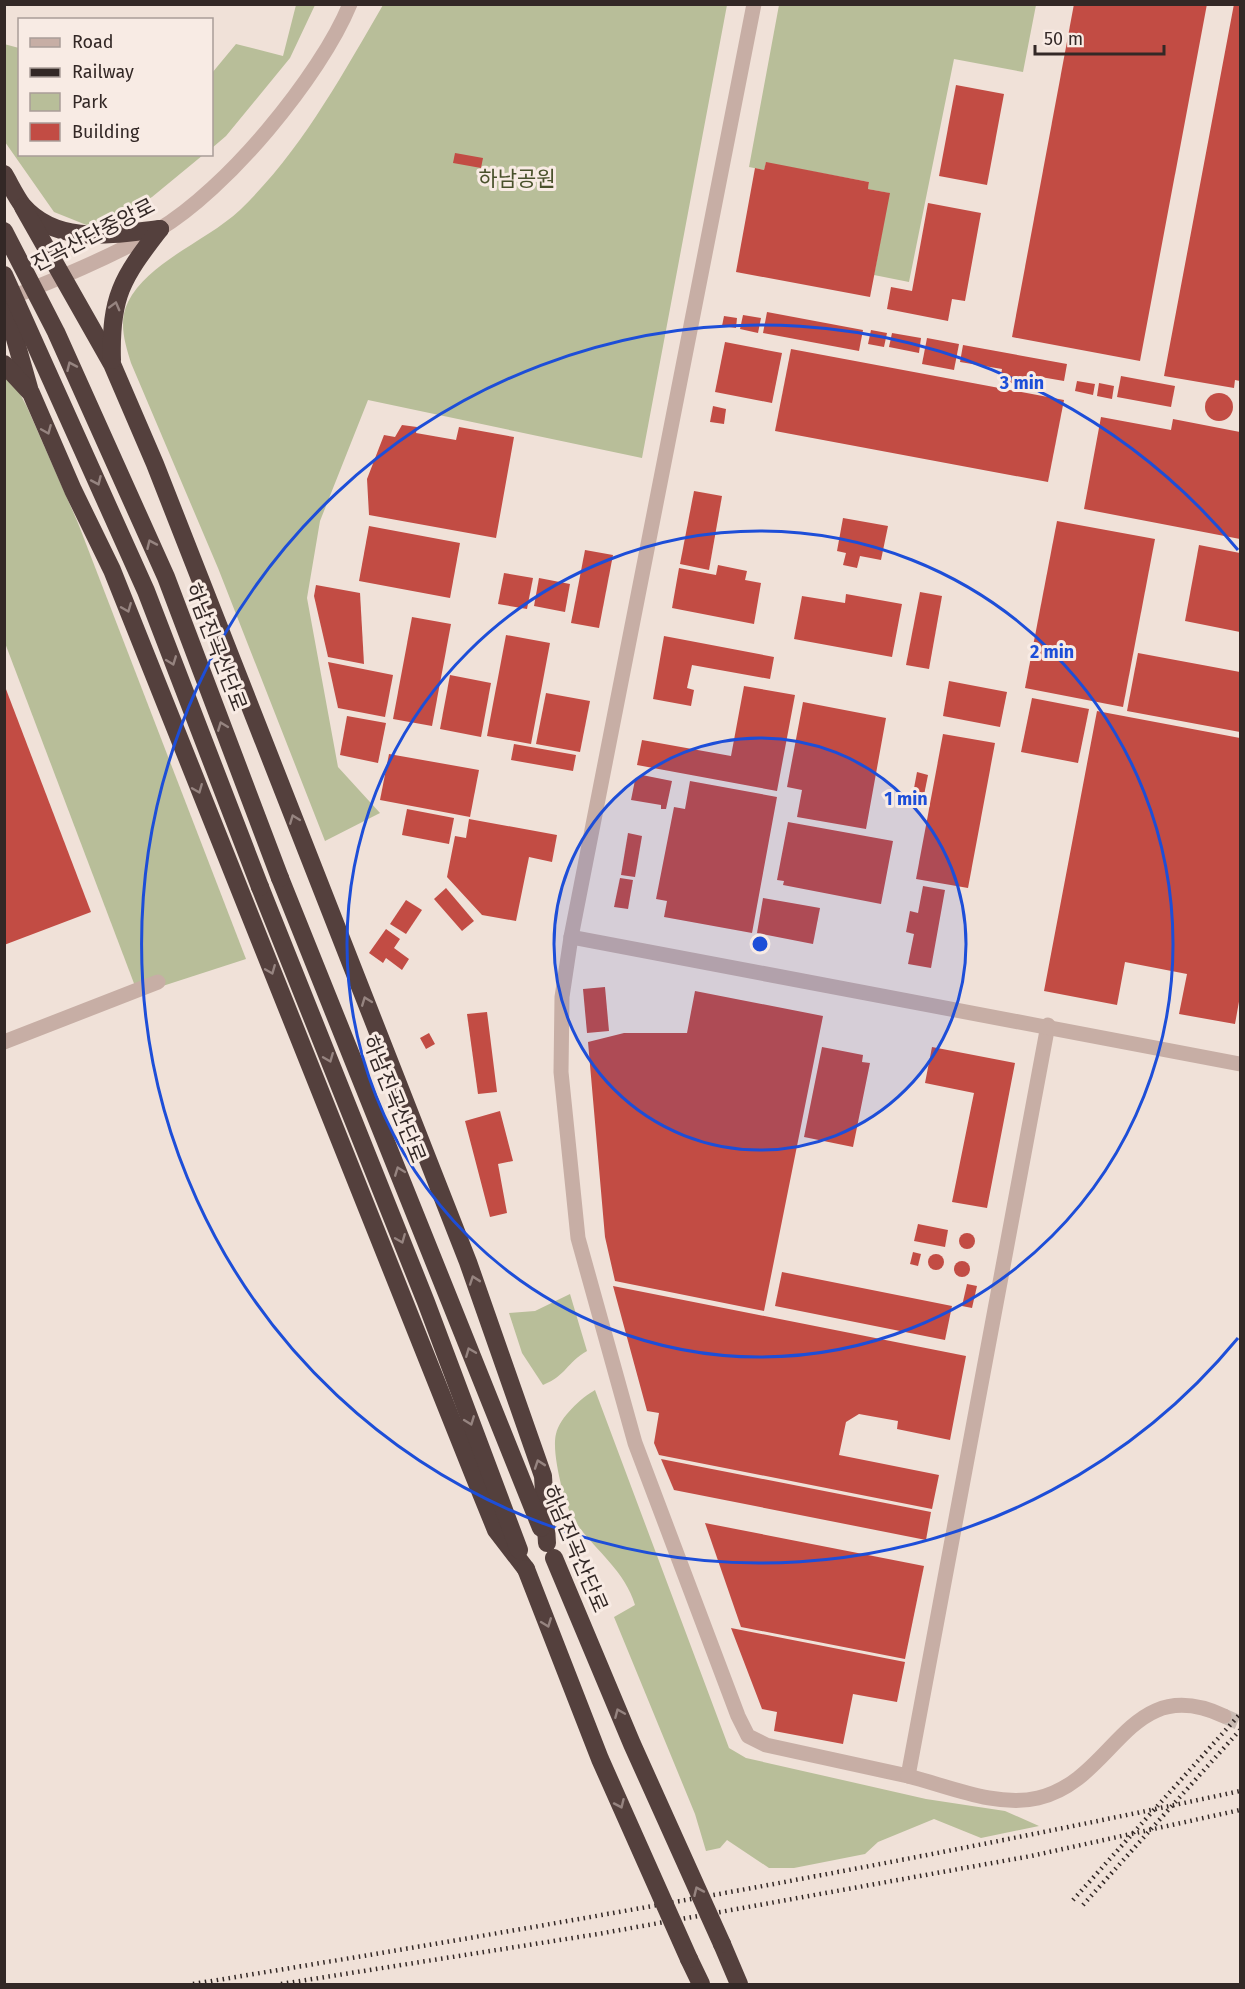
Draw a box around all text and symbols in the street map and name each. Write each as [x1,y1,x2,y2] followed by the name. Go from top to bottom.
[18,18,213,156] legend
[1035,18,1164,56] scale bar
[1044,28,1083,50] text: 50 m
[72,31,114,53] text: Road
[72,61,134,83] text: Railway
[72,91,108,113] text: Park
[72,121,140,143] text: Building
[478,166,556,192] park label: 하남공원
[27,193,159,277] street label: 진곡산단중앙로
[108,301,120,312] one-way arrow
[67,361,79,372] one-way arrow
[999,372,1044,394] text: 3 min
[39,424,51,435] one-way arrow
[90,475,102,486] one-way arrow
[146,539,158,550] one-way arrow
[180,579,252,715] street label: 하남진곡산단로
[120,601,132,612] one-way arrow
[1030,641,1074,663] text: 2 min
[165,655,178,666] one-way arrow
[217,721,229,732] one-way arrow
[191,783,203,794] one-way arrow
[884,788,928,810] text: 1 min
[289,814,302,825] one-way arrow
[750,934,770,954] centre of rings
[263,964,276,975] one-way arrow
[360,996,373,1007] one-way arrow
[357,1031,431,1167] street label: 하남진곡산단로
[322,1052,334,1063] one-way arrow
[394,1166,406,1177] one-way arrow
[394,1233,406,1244] one-way arrow
[469,1275,482,1286] one-way arrow
[465,1348,477,1359] one-way arrow
[463,1415,476,1426] one-way arrow
[533,1459,546,1470] one-way arrow
[537,1482,613,1616] street label: 하남진곡산단로
[540,1617,552,1628] one-way arrow
[614,1708,626,1719] one-way arrow
[613,1798,625,1809] one-way arrow
[694,1887,706,1898] one-way arrow

